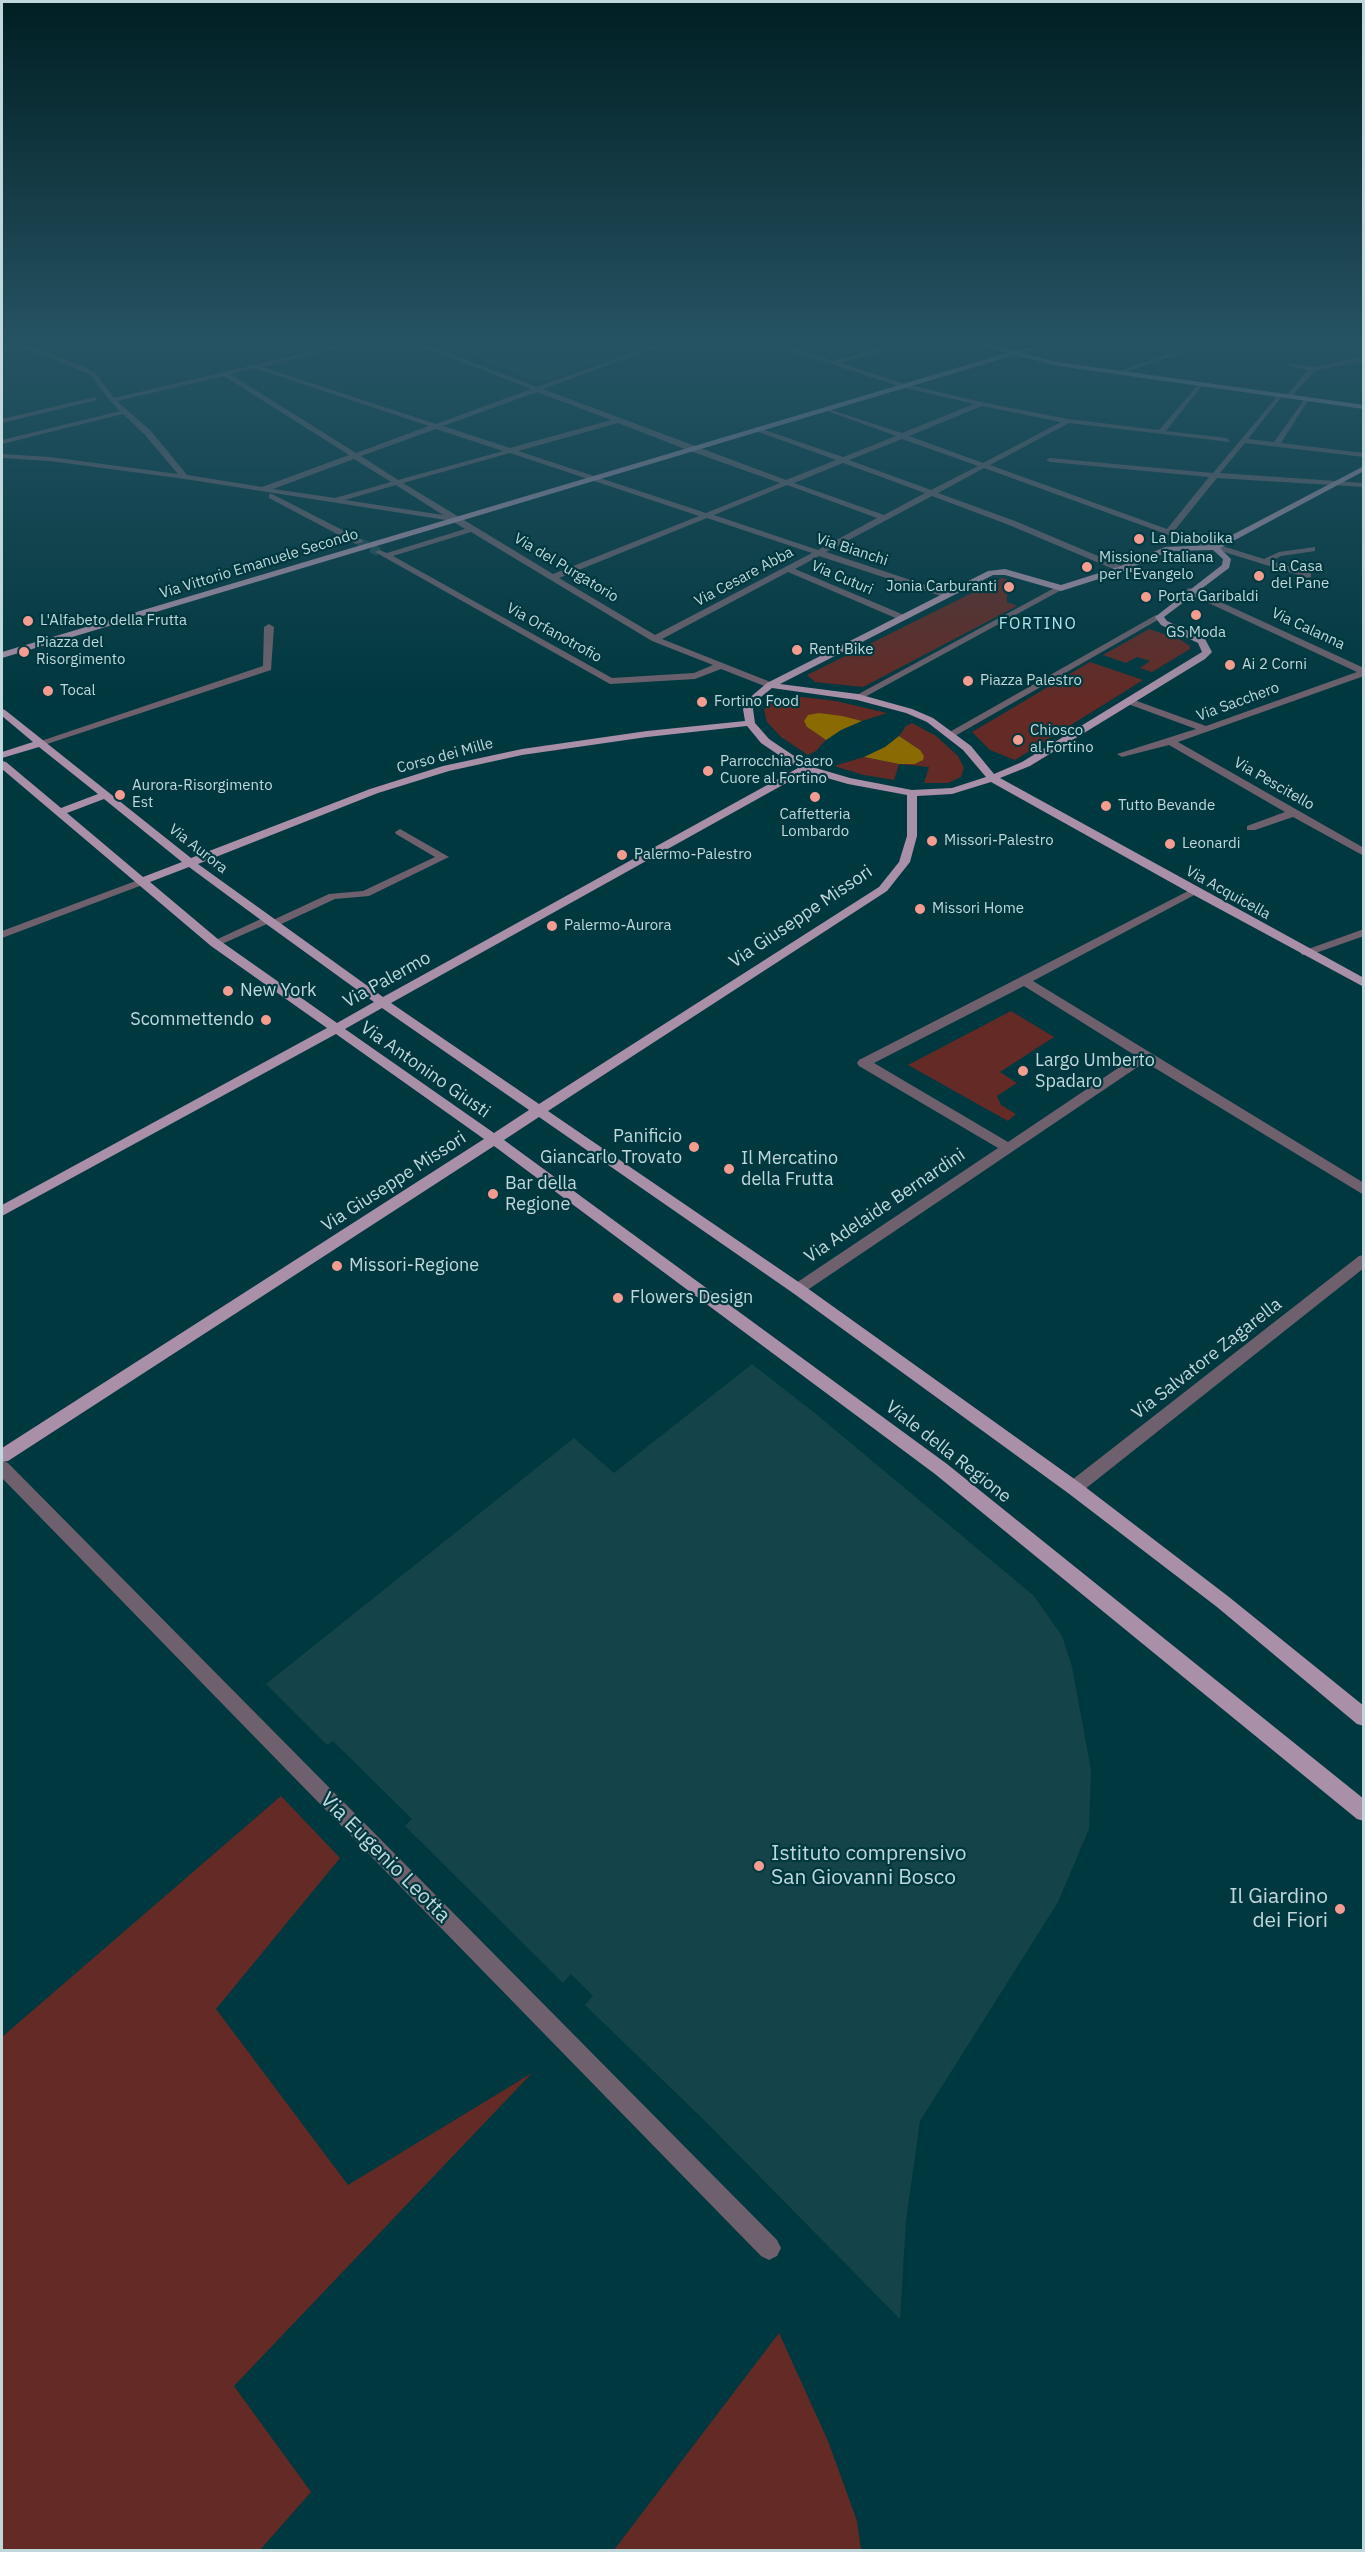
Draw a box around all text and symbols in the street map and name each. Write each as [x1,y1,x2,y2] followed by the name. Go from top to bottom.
[158,525,360,603] street label: Via Vittorio Emanuele Secondo
[510,530,622,606] street label: Via del Purgatorio
[814,530,890,570] street label: Via Bianchi
[1151,530,1233,548] place label: La Diabolika
[1132,532,1146,546] marker: La Diabolika
[691,543,797,611] street label: Via Cesare Abba
[1099,549,1214,584] place label: Missione Italiana per l'Evangelo
[808,557,876,599] street label: Via Cuturi
[1271,558,1329,593] place label: La Casa del Pane
[1080,560,1094,574] marker: Missione Italiana per l'Evangelo
[1252,569,1266,583] marker: La Casa del Pane
[886,578,997,596] place label: Jonia Carburanti
[1002,580,1016,594] marker: Jonia Carburanti
[1158,588,1258,606] place label: Porta Garibaldi
[1139,590,1153,604] marker: Porta Garibaldi
[503,599,605,667] street label: Via Orfanotrofio
[1268,604,1348,654] street label: Via Calanna
[1189,608,1203,622] marker: GS Moda
[40,612,187,630] place label: L'Alfabeto della Frutta
[21,614,35,628] marker: L'Alfabeto della Frutta
[999,614,1077,634] district label: FORTINO
[1166,624,1226,642] place label: GS Moda
[36,634,125,669] place label: Piazza del Risorgimento
[809,641,873,659] place label: Rent Bike
[790,643,804,657] marker: Rent Bike
[17,645,31,659] marker: Piazza del Risorgimento
[1242,656,1307,674] place label: Ai 2 Corni
[1223,658,1237,672] marker: Ai 2 Corni
[980,672,1082,690] place label: Piazza Palestro
[961,674,975,688] marker: Piazza Palestro
[1194,679,1282,725] street label: Via Sacchero
[60,682,96,700] place label: Tocal
[41,684,55,698] marker: Tocal
[714,693,799,711] place label: Fortino Food
[695,695,709,709] marker: Fortino Food
[1030,722,1094,757] place label: Chiosco al Fortino
[1011,733,1025,747] marker: Chiosco al Fortino
[395,735,495,777] street label: Corso dei Mille
[720,753,833,788] place label: Parrocchia Sacro Cuore al Fortino
[1231,754,1317,814] street label: Via Pescitello
[701,764,715,778] marker: Parrocchia Sacro Cuore al Fortino
[132,777,273,812] place label: Aurora-Risorgimento Est
[113,788,127,802] marker: Aurora-Risorgimento Est
[808,790,822,804] marker: Caffetteria Lombardo
[1118,797,1215,815] place label: Tutto Bevande
[1099,799,1113,813] marker: Tutto Bevande
[779,806,851,841] place label: Caffetteria Lombardo
[165,820,231,878] street label: Via Aurora
[944,832,1054,850] place label: Missori-Palestro
[925,834,939,848] marker: Missori-Palestro
[1182,835,1240,853] place label: Leonardi
[1163,837,1177,851] marker: Leonardi
[634,846,752,864] place label: Palermo-Palestro
[615,848,629,862] marker: Palermo-Palestro
[725,861,877,973] street label: Via Giuseppe Missori
[1182,862,1274,924] street label: Via Acquicella
[932,900,1024,918] place label: Missori Home
[913,902,927,916] marker: Missori Home
[564,917,672,935] place label: Palermo-Aurora
[545,919,559,933] marker: Palermo-Aurora
[339,947,435,1013] street label: Via Palermo
[240,980,317,1002] place label: New York
[221,984,235,998] marker: New York
[130,1009,254,1031] place label: Scommettendo
[259,1013,273,1027] marker: Scommettendo
[356,1017,494,1123] street label: Via Antonino Giusti
[1035,1050,1155,1092] place label: Largo Umberto Spadaro
[1016,1064,1030,1078] marker: Largo Umberto Spadaro
[540,1126,682,1168] place label: Panificio Giancarlo Trovato
[318,1127,470,1237] street label: Via Giuseppe Missori
[687,1140,701,1154] marker: Panificio Giancarlo Trovato
[801,1144,969,1268] street label: Via Adelaide Bernardini
[741,1148,838,1190] place label: Il Mercatino della Frutta
[722,1162,736,1176] marker: Il Mercatino della Frutta
[505,1173,577,1216] place label: Bar della Regione
[486,1187,500,1201] marker: Bar della Regione
[349,1255,479,1277] place label: Missori-Regione
[330,1259,344,1273] marker: Missori-Regione
[630,1287,753,1309] place label: Flowers Design
[611,1291,625,1305] marker: Flowers Design
[1128,1294,1286,1424] street label: Via Salvatore Zagarella
[881,1396,1015,1508] street label: Viale della Regione
[315,1788,455,1928] street label: Via Eugenio Leotta
[771,1841,967,1891] place label: Istituto comprensivo San Giovanni Bosco
[752,1859,766,1873] marker: Istituto comprensivo San Giovanni Bosco
[1229,1884,1328,1934] place label: Il Giardino dei Fiori
[1333,1902,1347,1916] marker: Il Giardino dei Fiori

